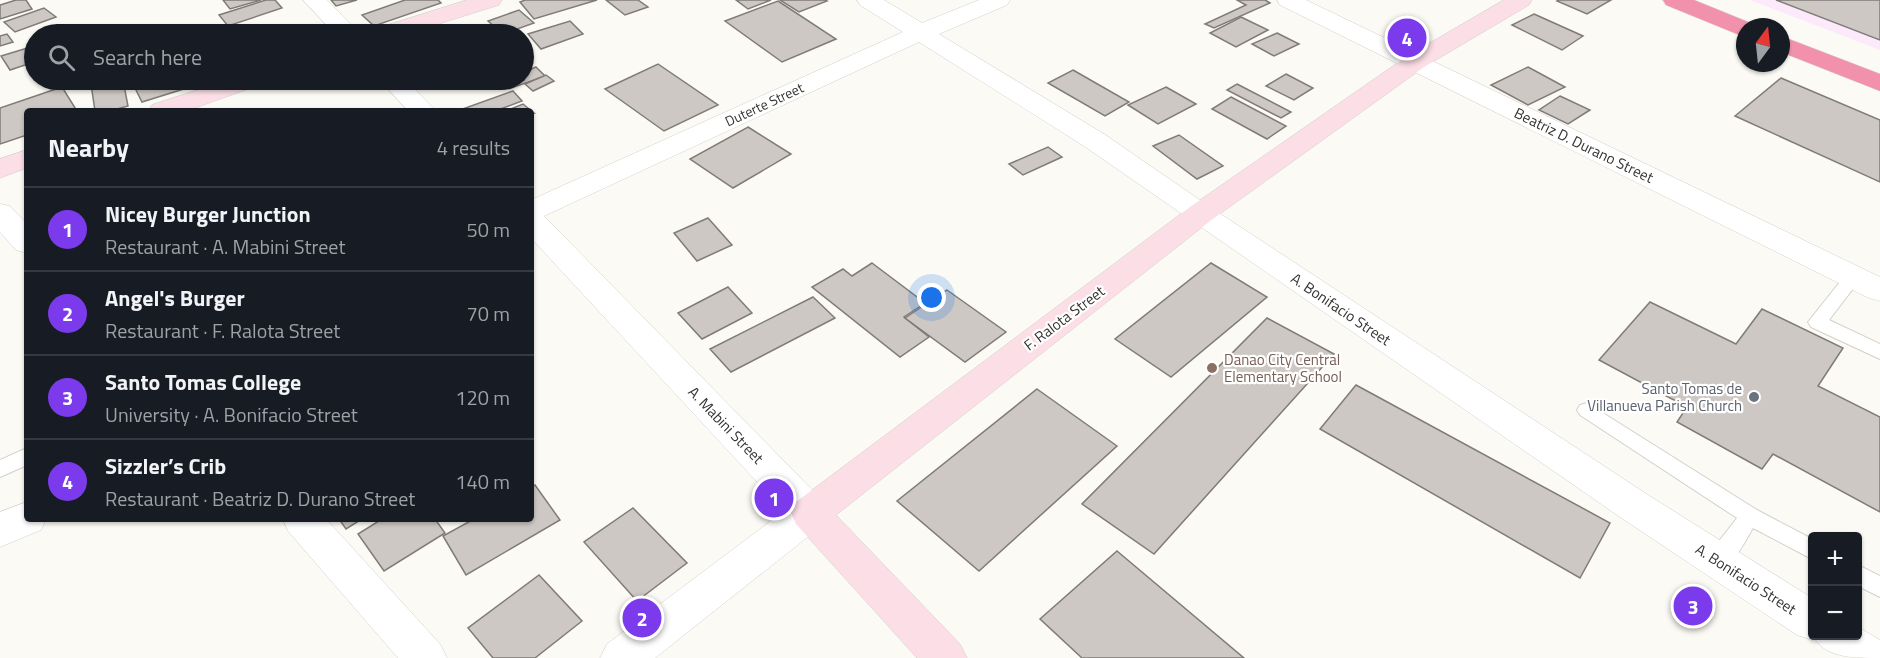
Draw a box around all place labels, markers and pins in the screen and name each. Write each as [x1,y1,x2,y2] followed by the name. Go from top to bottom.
[1388,15,1426,60] pin: 4
[1224,348,1342,388] place label: Danao City Central Elementary School
[1205,361,1219,375] marker: Danao City Central Elementary School
[1587,377,1742,417] place label: Santo Tomas de Villanueva Parish Church
[1747,390,1761,404] marker: Santo Tomas de Villanueva Parish Church
[754,476,794,520] pin: 1
[1674,584,1712,628] pin: 3
[622,596,662,640] pin: 2

